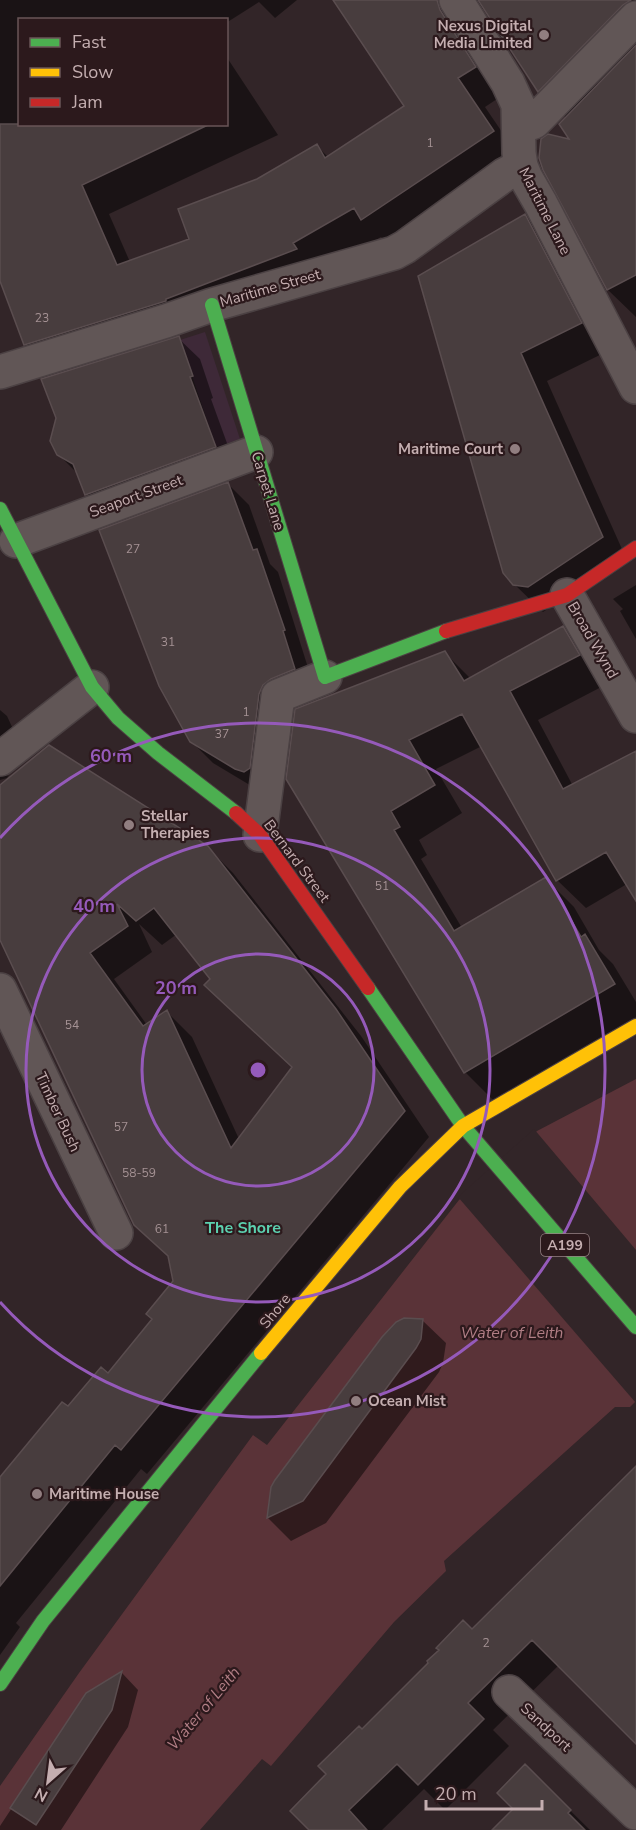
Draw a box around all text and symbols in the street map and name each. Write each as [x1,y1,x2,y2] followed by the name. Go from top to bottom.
[434,16,532,53] place label: Nexus Digital Media Limited
[18,18,228,126] legend
[537,28,551,42] marker: Nexus Digital Media Limited
[72,30,107,54] text: Fast
[72,60,113,84] text: Slow
[71,90,103,114] text: Jam
[426,135,434,151] house number: 1
[514,164,576,258] street label: Maritime Lane
[217,264,323,312] street label: Maritime Street
[35,310,49,326] house number: 23
[398,439,503,459] place label: Maritime Court
[508,442,522,456] marker: Maritime Court
[247,449,289,533] street label: Carpet Lane
[87,470,186,522] street label: Seaport Street
[126,541,140,557] house number: 27
[563,598,623,682] street label: Broad Wynd
[161,634,175,650] house number: 31
[242,704,250,720] house number: 1
[215,726,229,742] house number: 37
[90,744,132,768] text: 60 m
[141,806,210,843] place label: Stellar Therapies
[259,816,335,907] street label: Bernard Street
[122,818,136,832] marker: Stellar Therapies
[375,878,389,894] house number: 51
[73,894,115,918] text: 40 m
[155,976,197,1000] text: 20 m
[65,1017,79,1033] house number: 54
[248,1060,268,1080] centre of rings
[31,1069,85,1155] street label: Timber Bush
[114,1119,128,1135] house number: 57
[122,1165,156,1181] house number: 58-59
[205,1217,281,1239] district label: The Shore
[155,1221,169,1237] house number: 61
[541,1234,589,1256] road number: A199
[255,1289,295,1333] street label: Shore
[461,1322,563,1344] water label: Water of Leith
[368,1391,446,1411] place label: Ocean Mist
[349,1394,363,1408] marker: Ocean Mist
[49,1484,159,1504] place label: Maritime House
[30,1487,44,1501] marker: Maritime House
[482,1635,490,1651] house number: 2
[162,1662,245,1755] water label: Water of Leith
[516,1698,576,1756] street label: Sandport
[18,1752,78,1812] north arrow
[426,1773,542,1811] scale bar
[31,1782,52,1807] text: N
[435,1782,477,1806] text: 20 m

